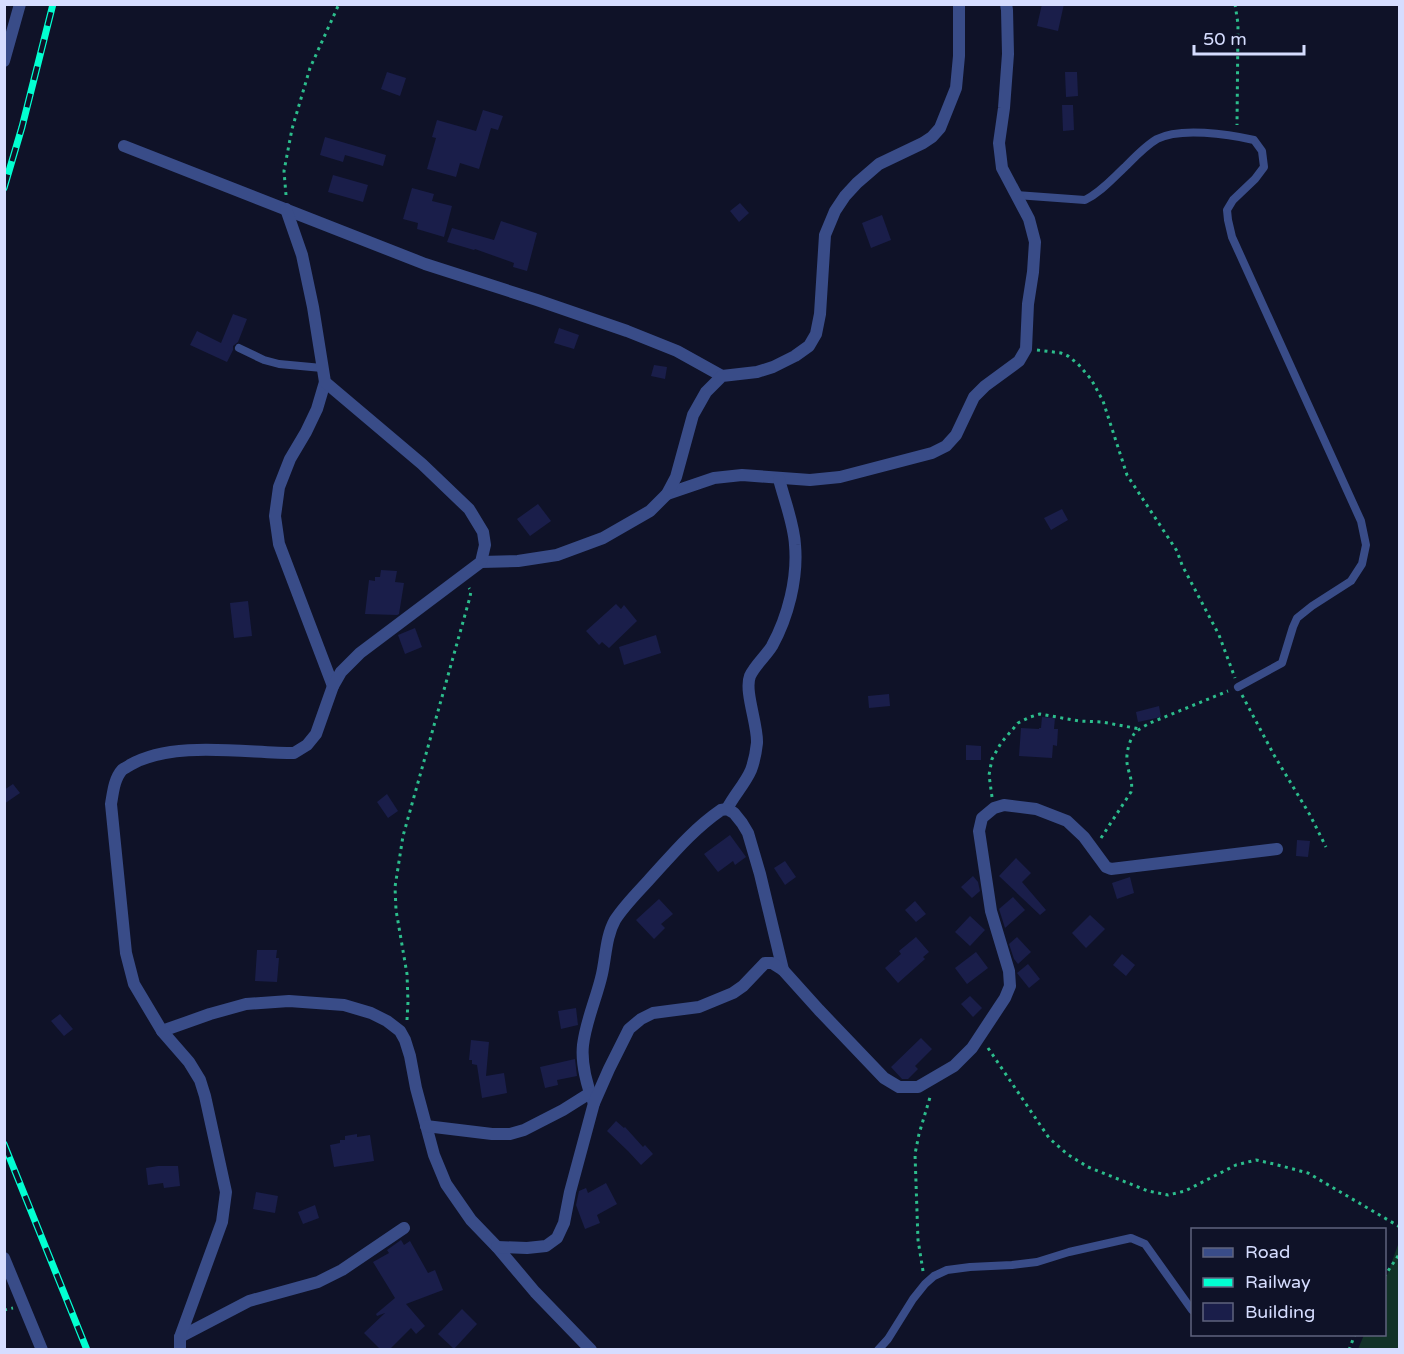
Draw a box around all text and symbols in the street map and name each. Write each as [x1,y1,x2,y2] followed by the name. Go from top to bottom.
[1194,18,1304,56] scale bar
[1203,28,1247,50] text: 50 m
[1191,1228,1386,1336] legend
[1245,1241,1290,1263] text: Road
[1245,1271,1311,1293] text: Railway
[1245,1301,1315,1323] text: Building

